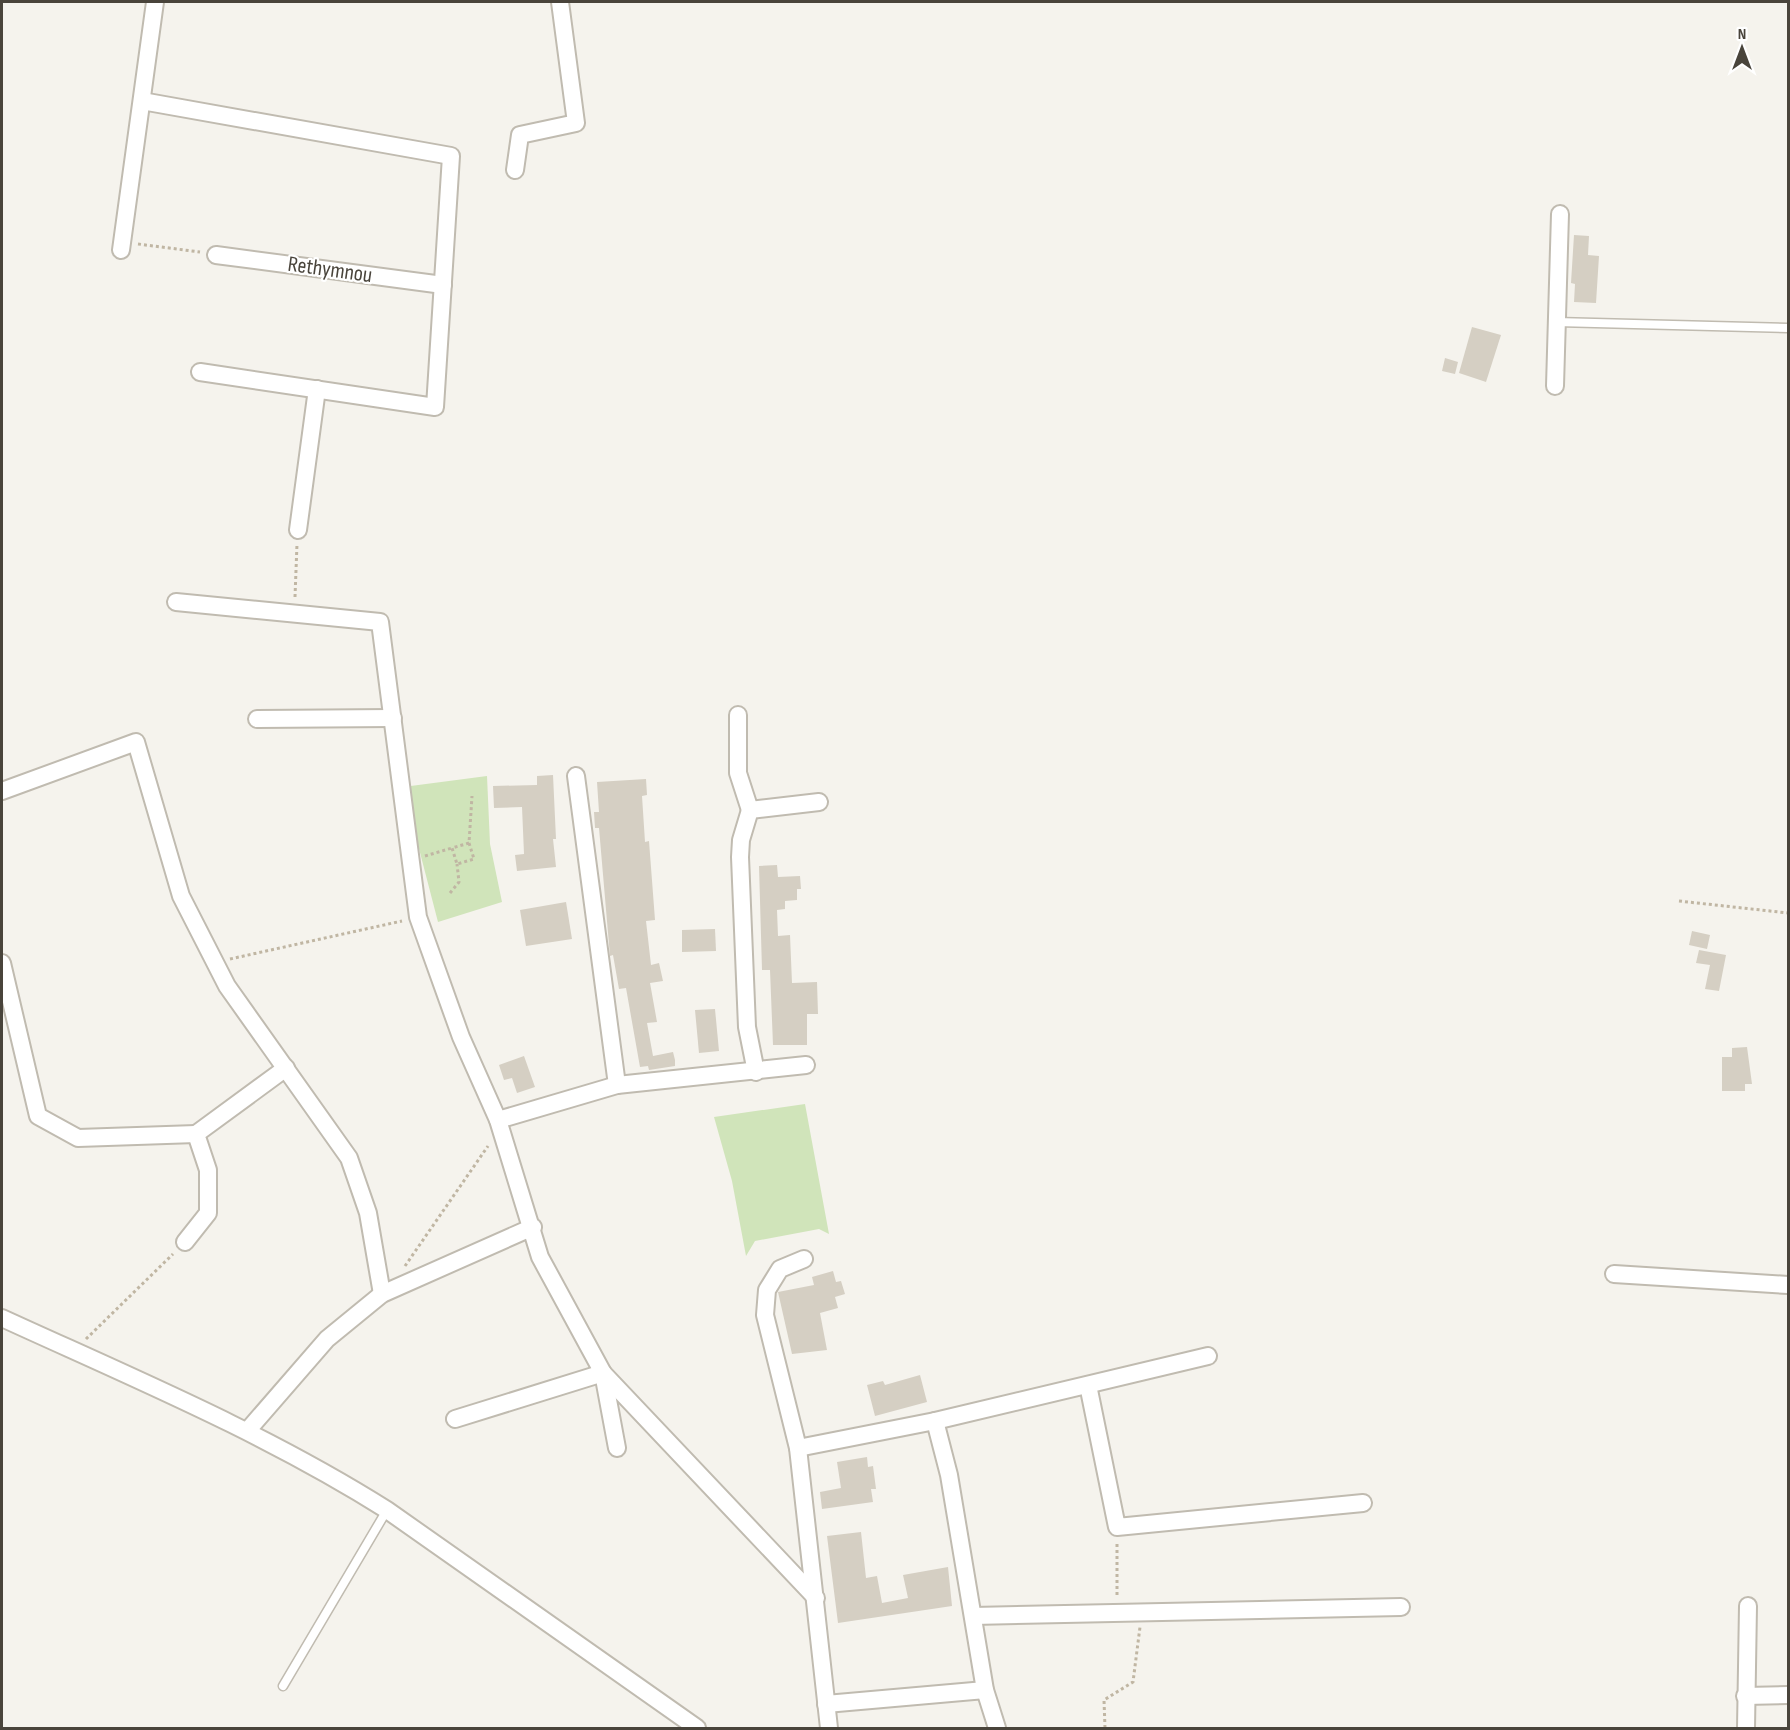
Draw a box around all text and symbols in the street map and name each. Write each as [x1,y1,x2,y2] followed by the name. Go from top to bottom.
[1712,18,1772,78] north arrow
[1738,25,1746,44] text: N
[286,251,374,289] street label: Rethymnou

